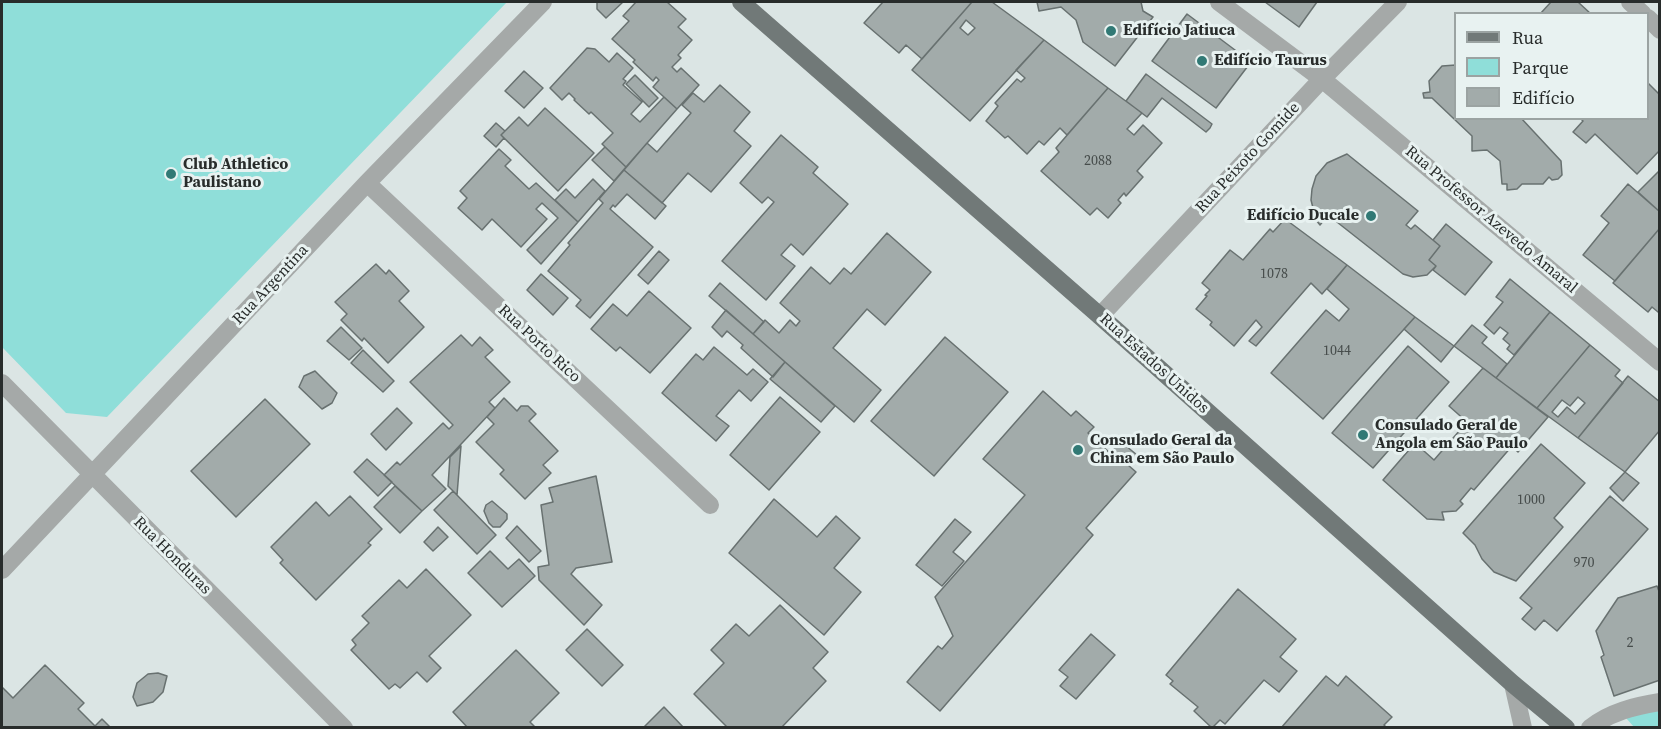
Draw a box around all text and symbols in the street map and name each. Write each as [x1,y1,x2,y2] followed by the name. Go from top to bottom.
[1454,12,1649,120] legend
[1123,21,1235,41] place label: Edifício Jatiuca
[1104,24,1118,38] marker: Edifício Jatiuca
[1512,25,1543,50] text: Rua
[1214,51,1327,71] place label: Edifício Taurus
[1195,54,1209,68] marker: Edifício Taurus
[1512,55,1569,80] text: Parque
[1512,85,1575,110] text: Edifício
[1192,99,1304,217] street label: Rua Peixoto Gomide
[1401,142,1581,298] street label: Rua Professor Azevedo Amaral
[1084,153,1112,169] house number: 2088
[183,155,288,193] place label: Club Athletico Paulistano
[164,167,178,181] marker: Club Athletico Paulistano
[1247,206,1359,226] place label: Edifício Ducale
[1364,209,1378,223] marker: Edifício Ducale
[229,241,313,329] street label: Rua Argentina
[1260,266,1288,282] house number: 1078
[494,301,584,387] street label: Rua Porto Rico
[1095,310,1213,418] street label: Rua Estados Unidos
[1323,343,1351,359] house number: 1044
[1375,416,1528,454] place label: Consulado Geral de Angola em São Paulo
[1356,428,1370,442] marker: Consulado Geral de Angola em São Paulo
[1090,431,1234,469] place label: Consulado Geral da China em São Paulo
[1071,443,1085,457] marker: Consulado Geral da China em São Paulo
[1517,492,1545,508] house number: 1000
[129,513,215,599] street label: Rua Honduras
[1574,555,1594,571] house number: 970
[1627,635,1633,651] house number: 2

